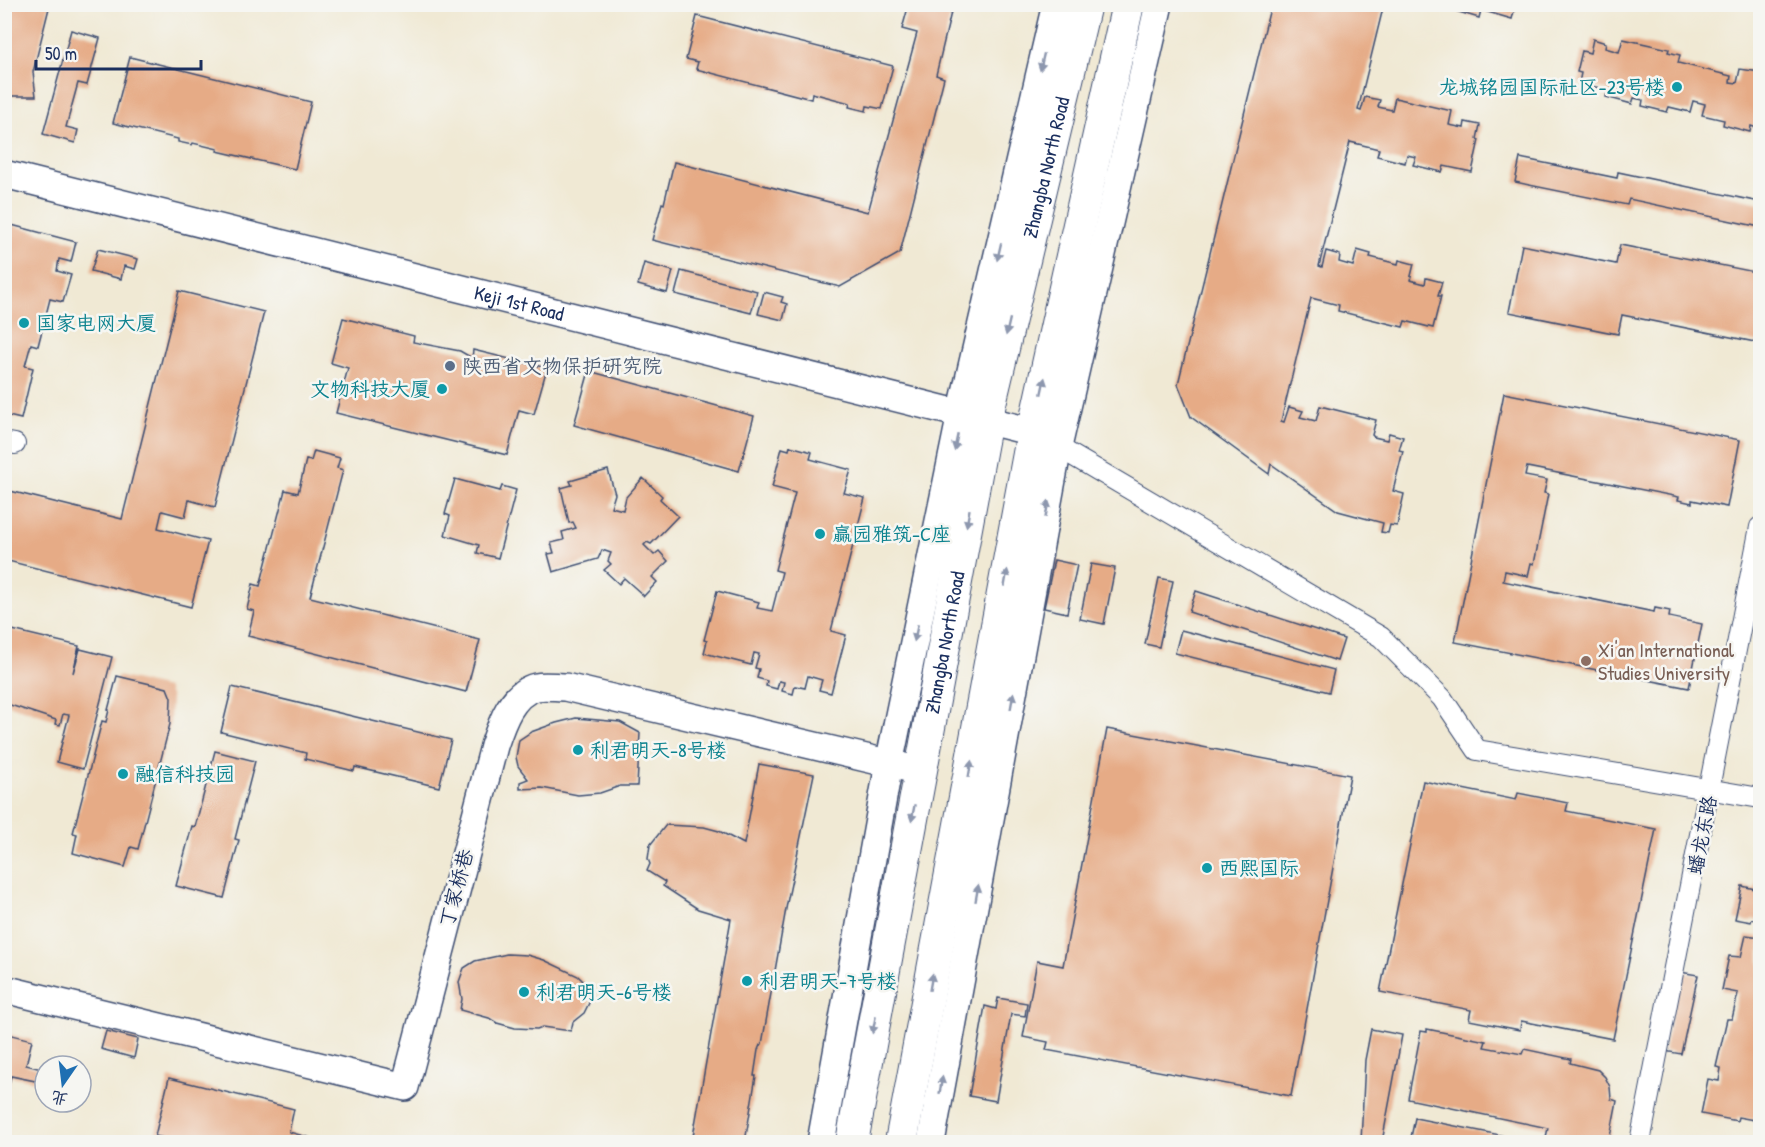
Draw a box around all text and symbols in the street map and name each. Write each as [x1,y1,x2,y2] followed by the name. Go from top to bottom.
[36,33,201,71] scale bar
[45,41,77,66] text: 50 m
[1037,52,1047,71] one-way arrow
[1439,73,1665,100] place label: 龙城铭园国际社区-23号楼
[1670,80,1684,94] marker: 龙城铭园国际社区-23号楼
[1016,94,1075,241] street label: Zhangba North Road
[993,242,1003,261] one-way arrow
[472,278,567,327] street label: Keji 1st Road
[36,309,156,336] place label: 国家电网大厦
[17,316,31,330] marker: 国家电网大厦
[1003,318,1013,336] one-way arrow
[462,352,662,379] place label: 陕西省文物保护研究院
[443,359,457,373] marker: 陕西省文物保护研究院
[310,375,430,402] place label: 文物科技大厦
[1038,377,1048,395] one-way arrow
[435,382,449,396] marker: 文物科技大厦
[950,432,960,451] one-way arrow
[1042,500,1051,519] one-way arrow
[963,508,972,527] one-way arrow
[832,520,951,547] place label: 赢园雅筑-C座
[813,527,827,541] marker: 赢园雅筑-C座
[1001,568,1010,587] one-way arrow
[918,569,971,716] street label: Zhangba North Road
[911,623,920,642] one-way arrow
[1598,636,1735,686] place label: Xi'an International Studies University
[1579,654,1593,668] marker: Xi'an International Studies University
[1007,692,1016,711] one-way arrow
[590,736,727,763] place label: 利君明天-8号楼
[571,743,585,757] marker: 利君明天-8号楼
[135,760,235,787] place label: 融信科技园
[966,760,975,779] one-way arrow
[116,767,130,781] marker: 融信科技园
[1681,792,1723,877] street label: 蟠龙东路
[908,803,917,822] one-way arrow
[432,845,479,930] street label: 丁家桥巷
[1219,854,1299,881] place label: 西熙国际
[1200,861,1214,875] marker: 西熙国际
[972,883,981,902] one-way arrow
[759,967,897,994] place label: 利君明天-7号楼
[927,972,936,991] one-way arrow
[740,974,754,988] marker: 利君明天-7号楼
[536,978,672,1005] place label: 利君明天-6号楼
[517,985,531,999] marker: 利君明天-6号楼
[869,1016,878,1035] one-way arrow
[33,1054,93,1114] north arrow
[937,1075,946,1094] one-way arrow
[49,1086,70,1111] text: 北

